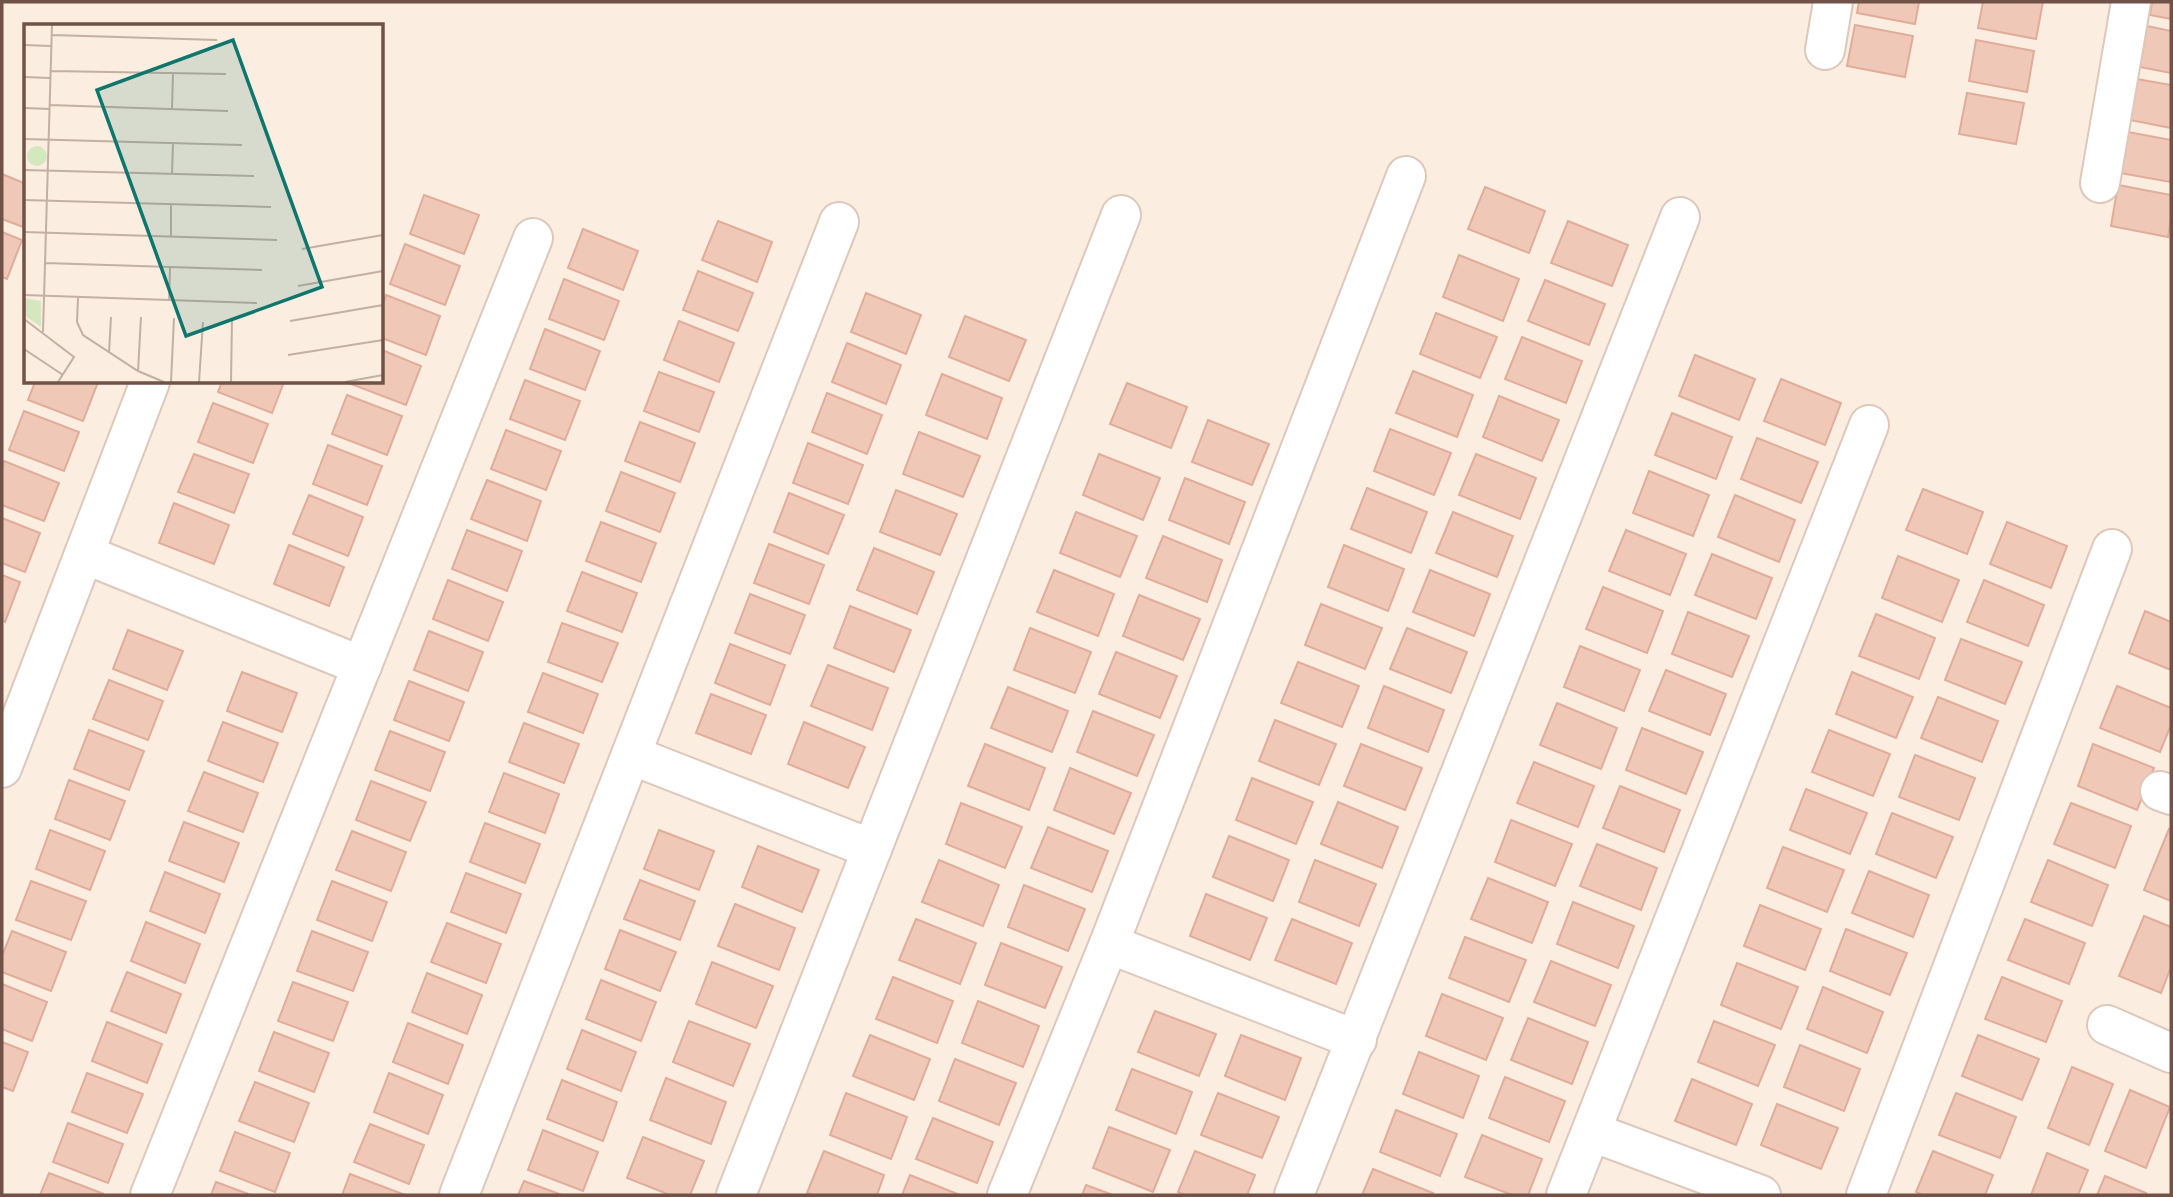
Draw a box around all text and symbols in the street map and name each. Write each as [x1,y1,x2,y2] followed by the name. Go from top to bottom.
[24,24,383,383] inset map

